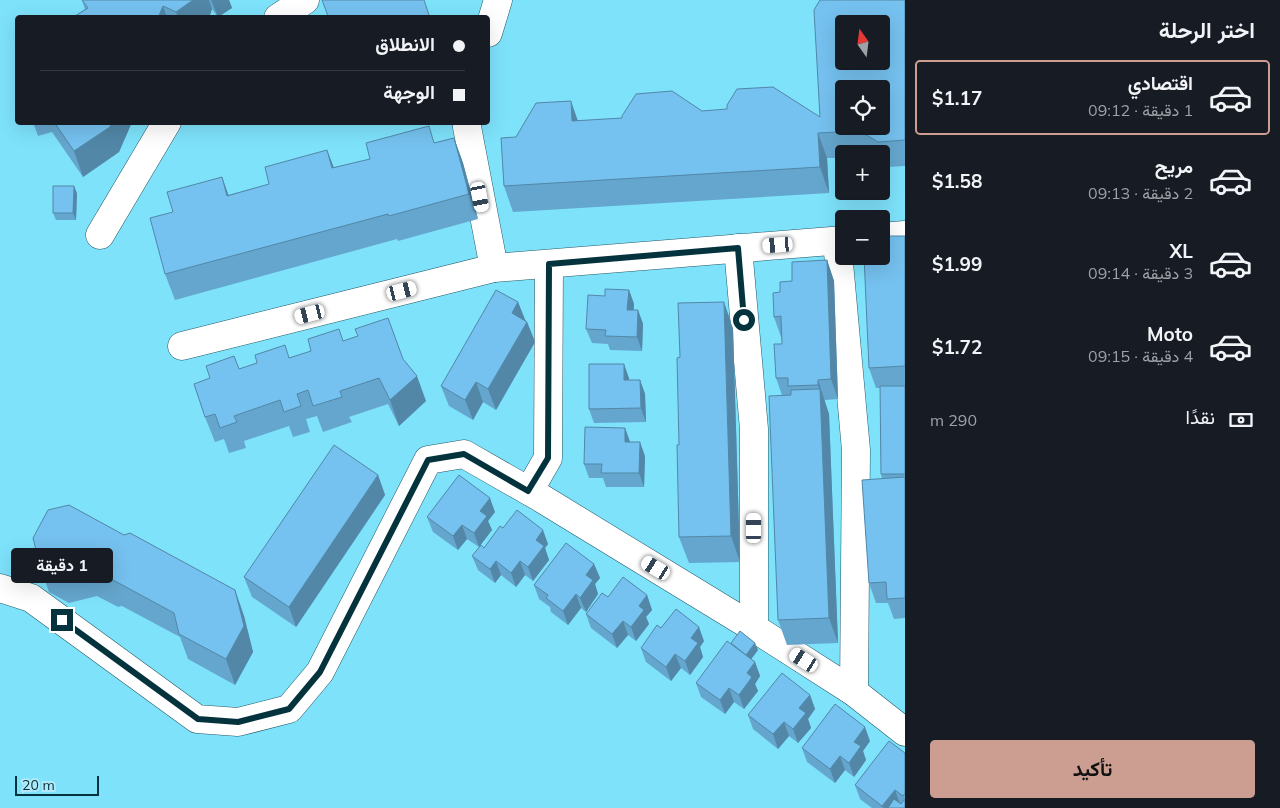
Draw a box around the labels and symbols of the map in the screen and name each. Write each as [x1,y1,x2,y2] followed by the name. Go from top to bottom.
[835,15,890,70] north arrow
[469,181,490,213] car
[762,236,793,254] car
[385,280,418,302] car
[293,303,326,325] car
[733,309,755,331] route start
[746,513,761,543] car
[11,548,113,582] callout: 1 دقيقة
[639,554,672,582] car
[51,609,73,631] route end
[787,646,820,674] car
[15,773,99,796] scale bar

